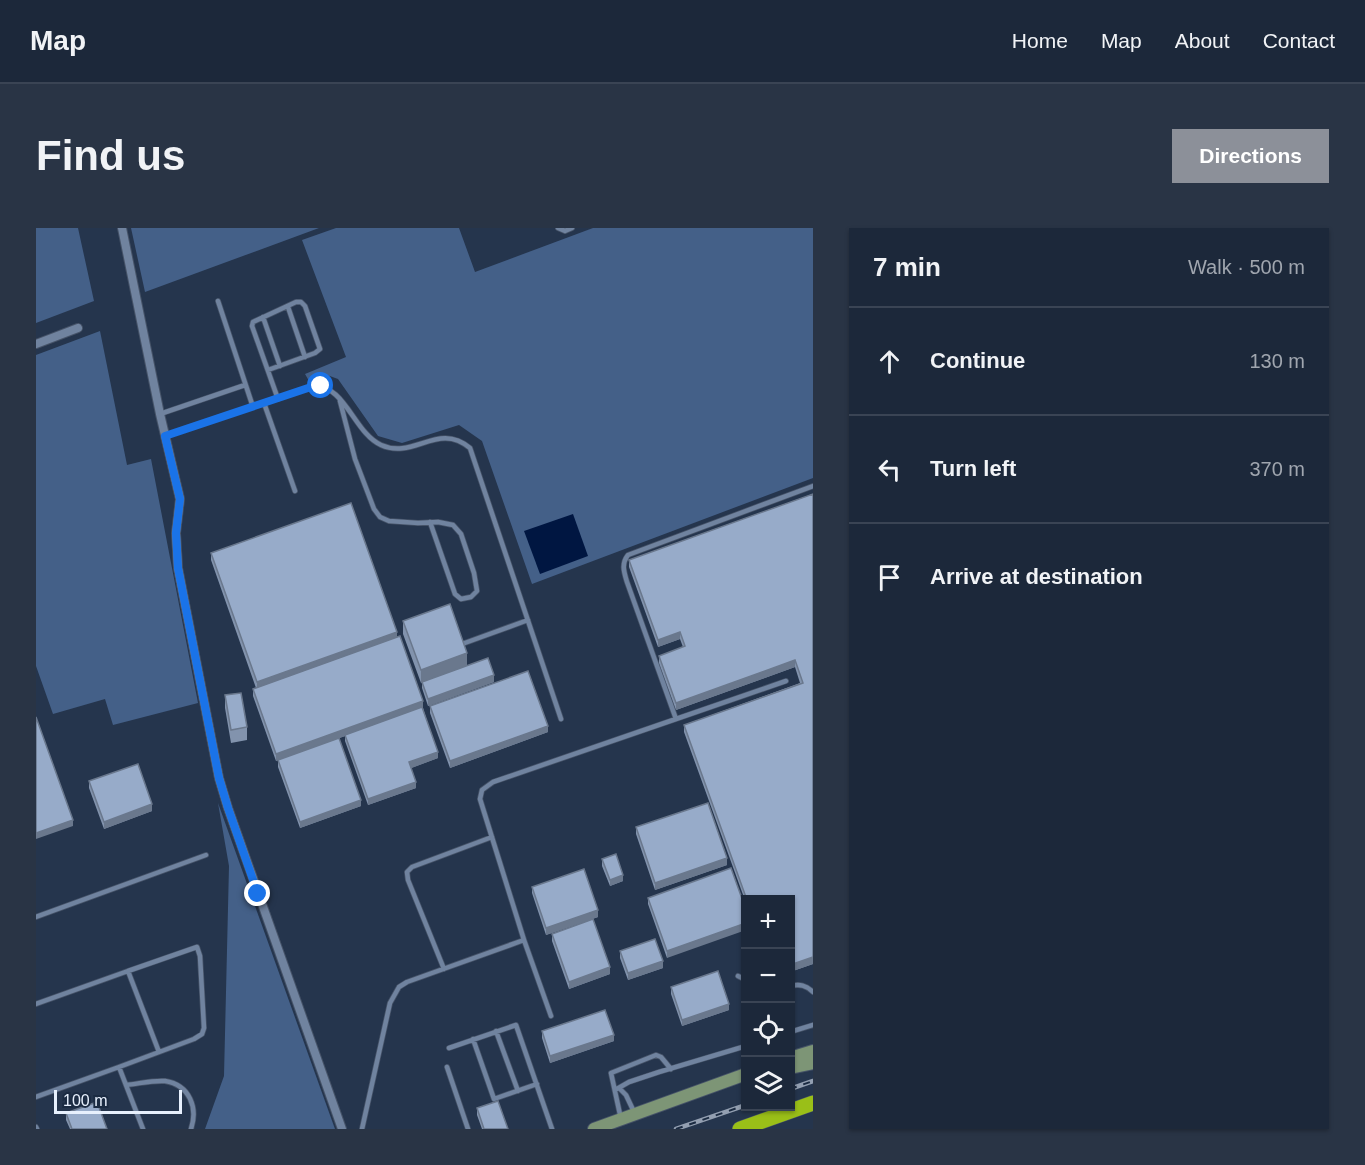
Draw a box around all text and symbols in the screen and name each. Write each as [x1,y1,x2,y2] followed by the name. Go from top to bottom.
[30,25,86,56] text: Map
[1012,29,1068,52] text: Home
[1101,29,1142,52] text: Map
[1175,29,1230,52] text: About
[1263,29,1335,52] text: Contact
[1172,129,1329,183] button: Directions
[36,132,185,179] text: Find us
[873,252,941,282] text: 7 min
[1188,256,1305,278] text: Walk · 500 m
[873,345,906,378] icon: ahead
[930,348,1025,373] text: Continue
[1249,350,1305,372] text: 130 m
[307,372,333,398] route start
[873,453,906,486] icon: left
[930,456,1016,481] text: Turn left
[1249,458,1305,480] text: 370 m
[873,561,906,594] icon: arrive
[930,564,1143,589] text: Arrive at destination
[244,880,270,906] route end
[741,895,795,1111] map controls
[741,895,795,949] button: +
[741,949,795,1003] button: −
[741,1003,795,1057] button: locate
[741,1057,795,1111] button: layers
[54,1087,182,1114] scale bar
[63,1092,107,1109] text: 100 m

